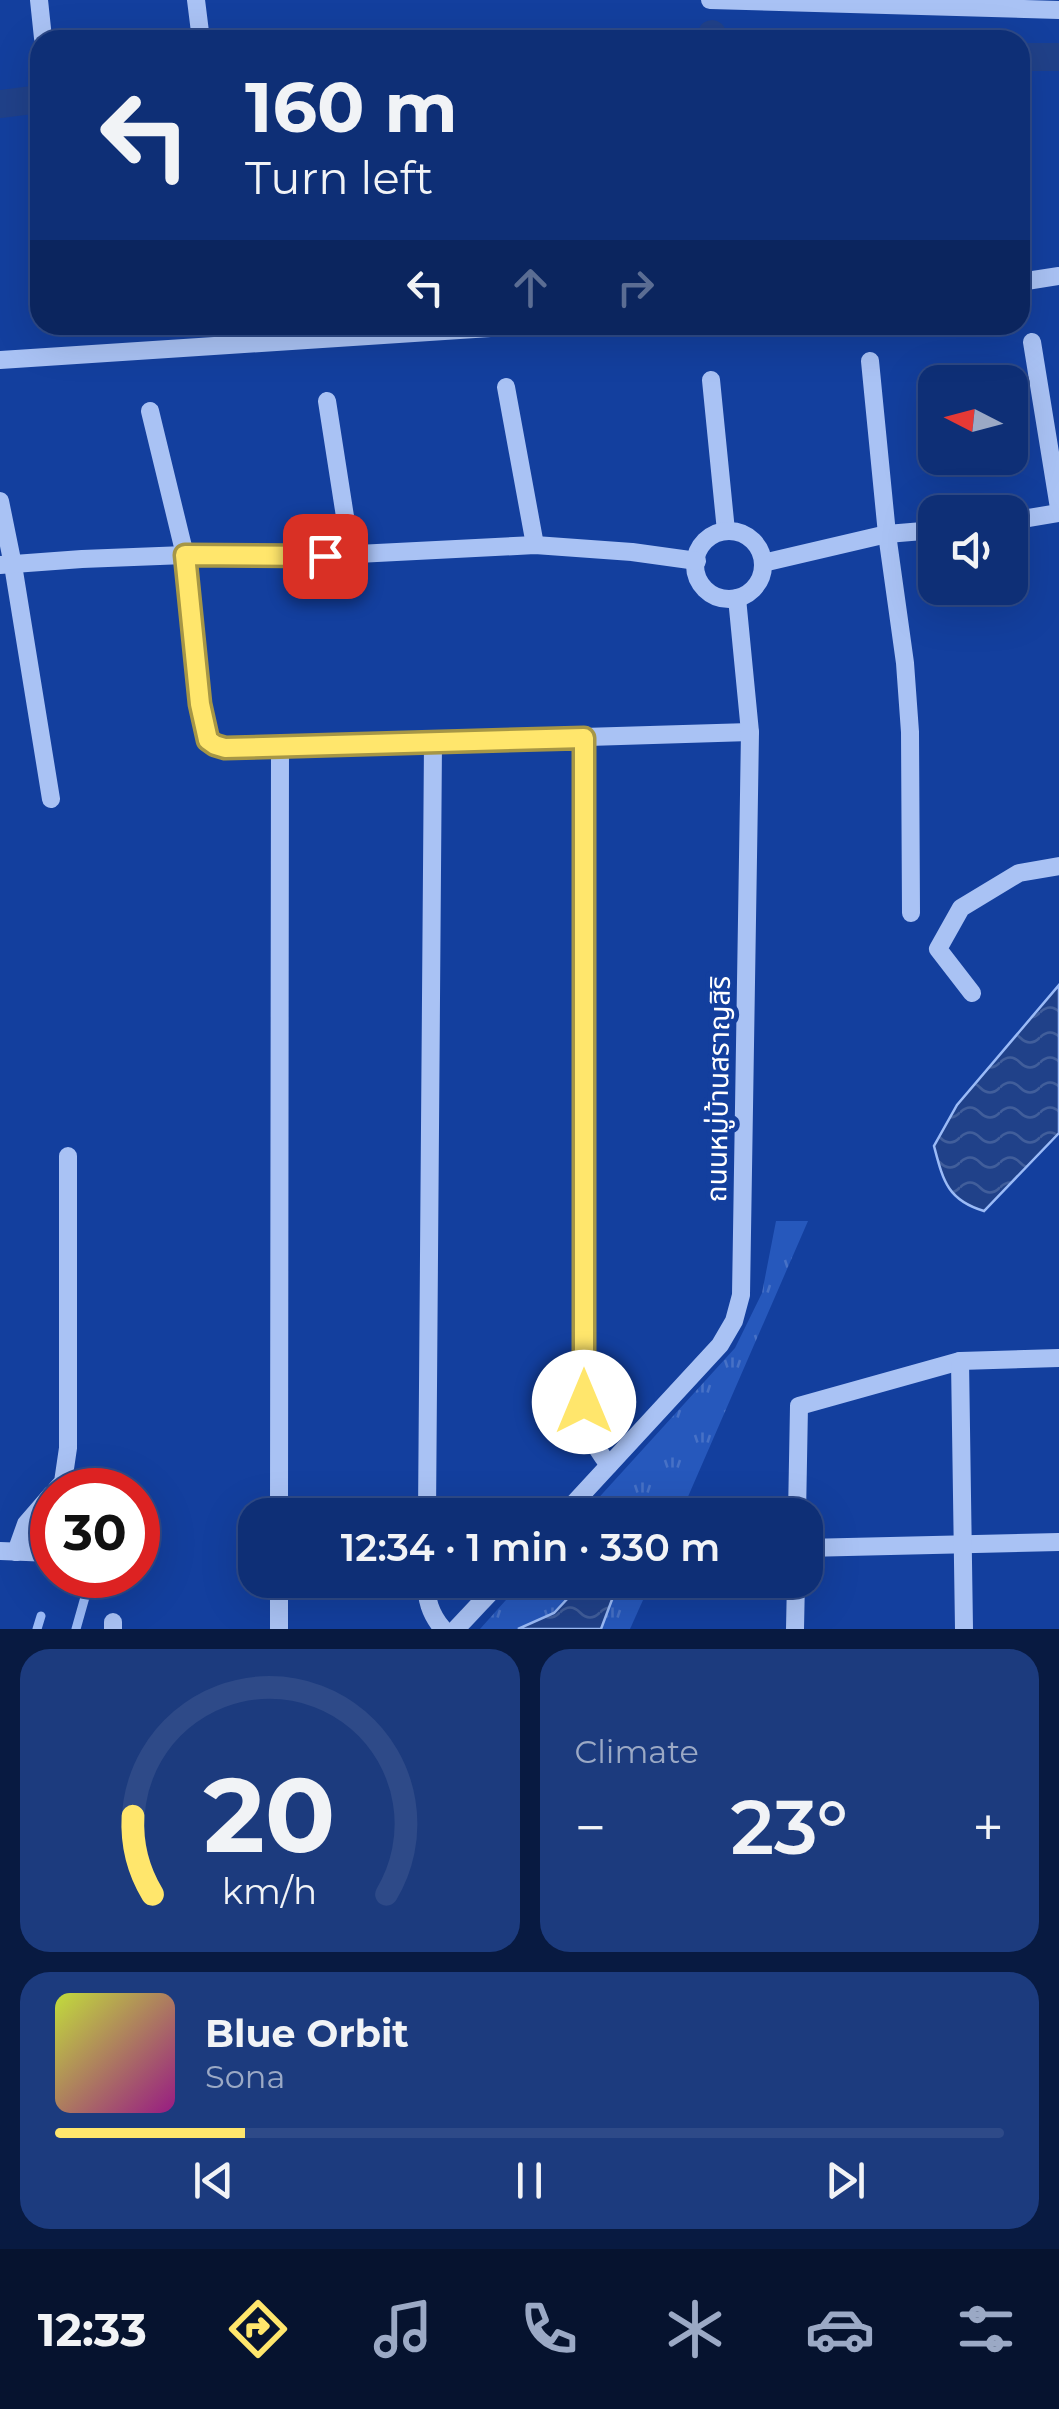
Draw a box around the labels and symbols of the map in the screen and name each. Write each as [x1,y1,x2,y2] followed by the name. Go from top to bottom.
[918,365,1028,475] north arrow
[283,514,368,599] pin
[699,976,738,1203] street label: ถนนหมู่บ้านสราญสิริ
[532,1350,636,1454] position arrow
[30,1468,160,1598] speed limit sign: 30

